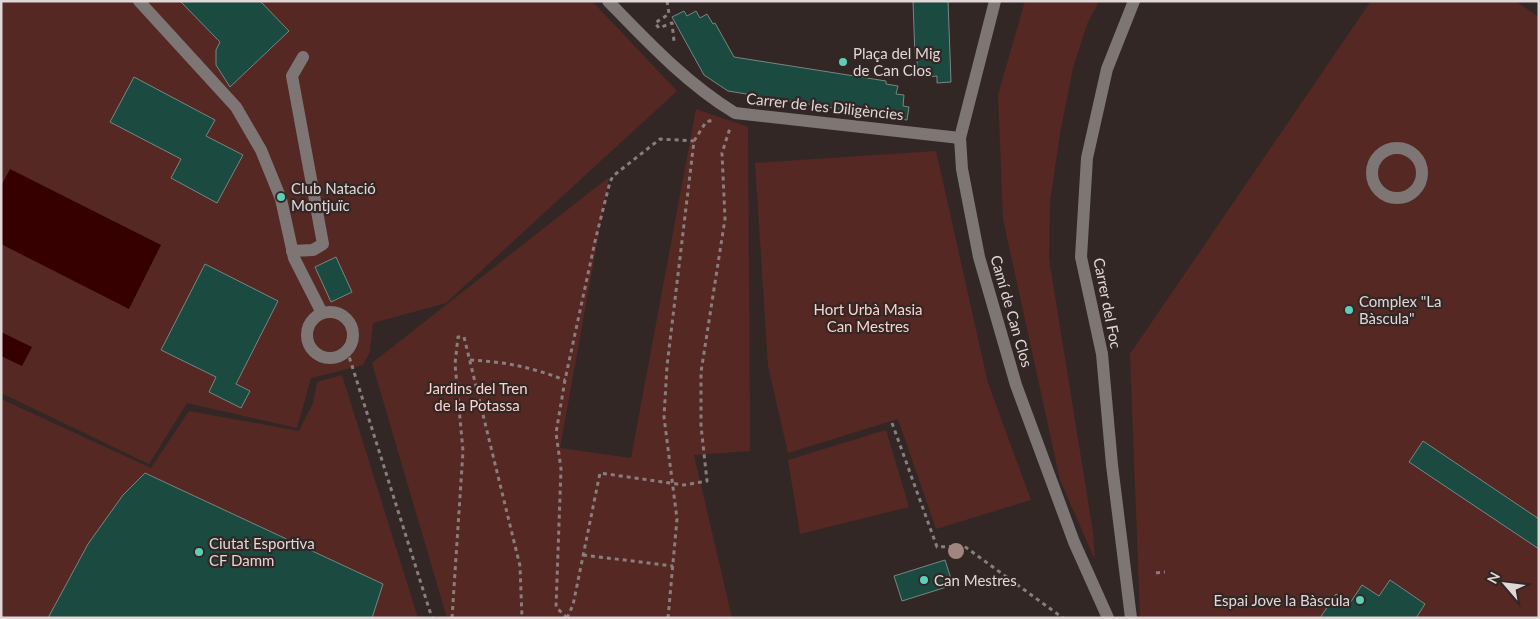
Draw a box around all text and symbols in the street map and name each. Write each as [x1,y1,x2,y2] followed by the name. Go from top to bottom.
[853,44,941,79] place label: Plaça del Mig de Can Clos
[837,56,849,68] marker: Plaça del Mig de Can Clos
[745,89,905,123] street label: Carrer de les Diligències
[291,179,376,214] place label: Club Natació Montjuïc
[275,191,287,203] marker: Club Natació Montjuïc
[987,253,1037,369] street label: Camí de Can Clos
[1090,256,1126,350] street label: Carrer del Foc
[1359,292,1442,327] place label: Complex "La Bàscula"
[813,300,923,335] park label: Hort Urbà Masia Can Mestres
[1343,304,1355,316] marker: Complex "La Bàscula"
[426,379,528,414] park label: Jardins del Tren de la Potassa
[209,534,315,569] place label: Ciutat Esportiva CF Damm
[193,546,205,558] marker: Ciutat Esportiva CF Damm
[1480,559,1530,609] north arrow
[1483,569,1503,586] text: N
[934,571,1017,589] place label: Can Mestres
[918,574,930,586] marker: Can Mestres
[1214,591,1350,609] place label: Espai Jove la Bàscula
[1354,594,1366,606] marker: Espai Jove la Bàscula

